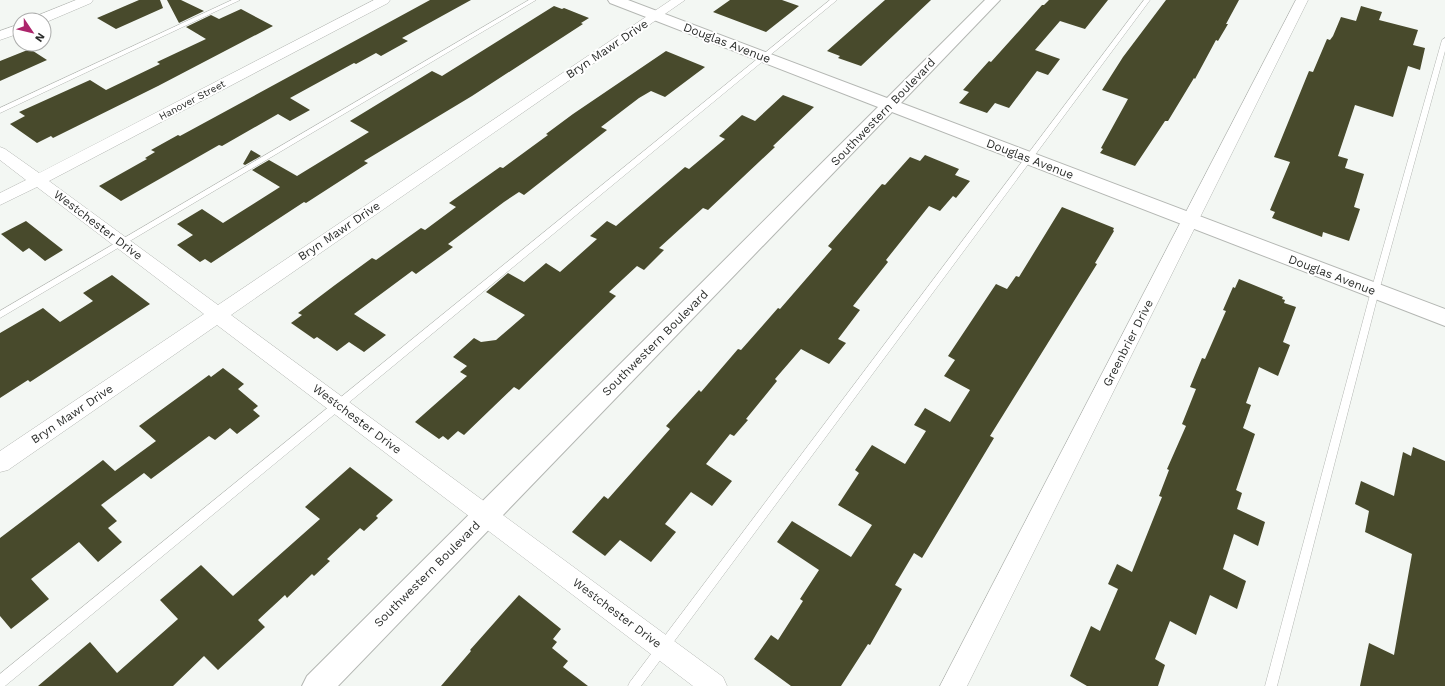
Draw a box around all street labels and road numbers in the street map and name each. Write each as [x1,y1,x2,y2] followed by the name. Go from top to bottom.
[563,16,651,82] street label: Bryn Mawr Drive
[681,20,773,66] street label: Douglas Avenue
[828,55,938,169] street label: Southwestern Boulevard
[157,78,228,122] street label: Hanover Street
[984,136,1076,182] street label: Douglas Avenue
[51,187,145,263] street label: Westchester Drive
[295,198,383,264] street label: Bryn Mawr Drive
[1286,252,1378,298] street label: Douglas Avenue
[599,287,711,399] street label: Southwestern Boulevard
[1100,297,1156,389] street label: Greenbrier Drive
[28,381,116,447] street label: Bryn Mawr Drive
[310,381,404,457] street label: Westchester Drive
[371,518,483,630] street label: Southwestern Boulevard
[570,575,664,651] street label: Westchester Drive

